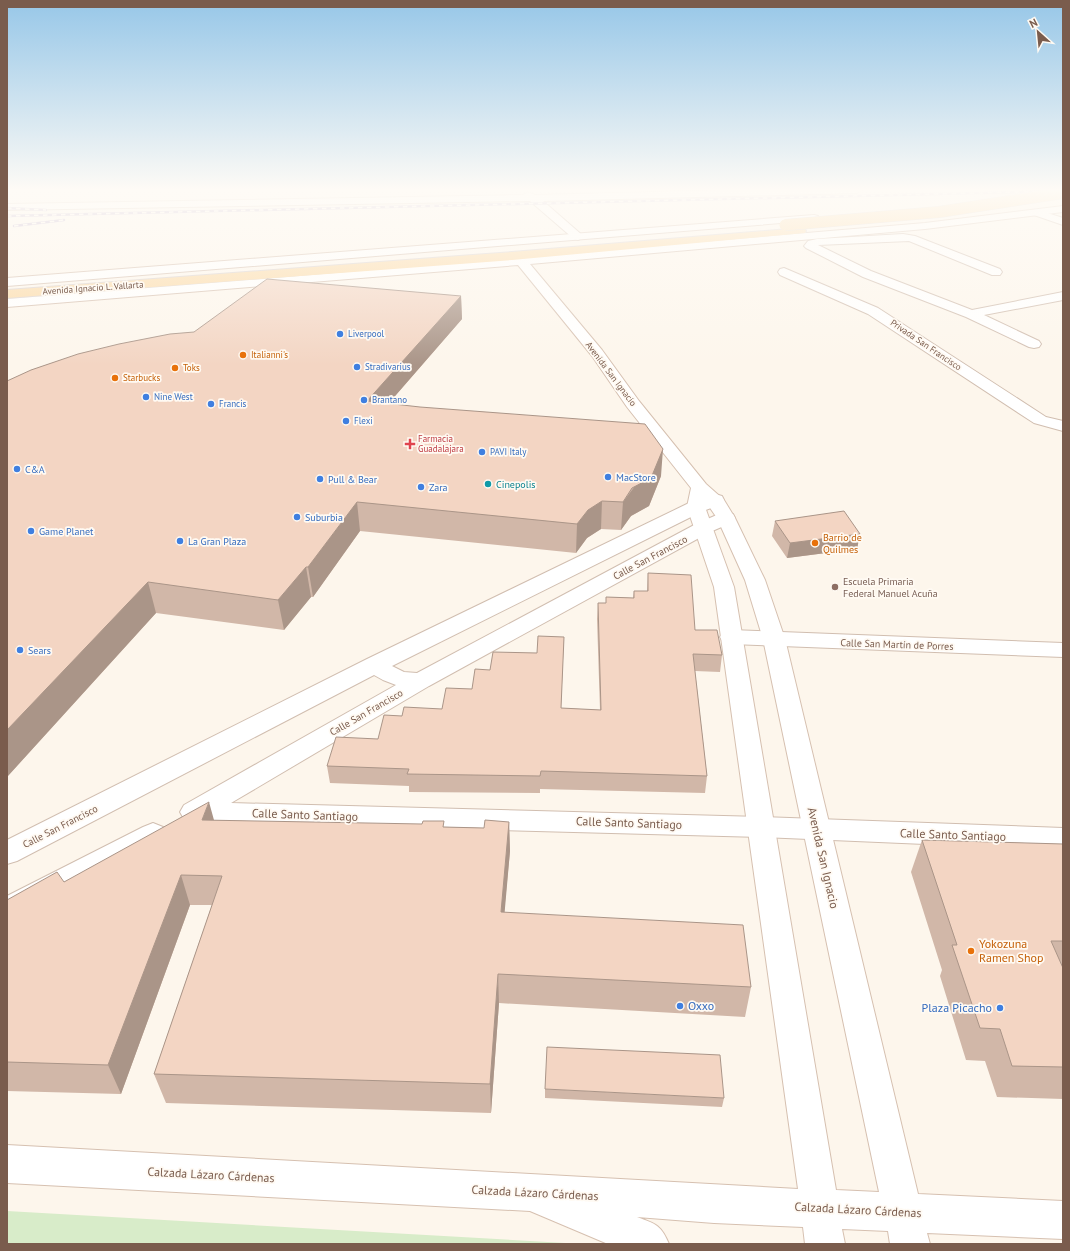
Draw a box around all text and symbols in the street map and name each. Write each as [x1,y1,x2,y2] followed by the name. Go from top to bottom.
[1018,12,1058,52] north arrow
[1027,15,1040,31] text: N
[42,278,144,297] street label: Avenida Ignacio L. Vallarta
[889,317,964,373] street label: Privada San Francisco
[348,328,384,339] place label: Liverpool
[335,329,345,339] marker: Liverpool
[584,339,639,408] street label: Avenida San Ignacio
[251,349,288,360] place label: Italianni's
[238,350,248,360] marker: Italianni's
[365,361,411,372] place label: Stradivarius
[183,362,200,373] place label: Toks
[352,362,362,372] marker: Stradivarius
[170,363,180,373] marker: Toks
[123,372,160,383] place label: Starbucks
[110,373,120,383] marker: Starbucks
[154,391,193,402] place label: Nine West
[141,392,151,402] marker: Nine West
[372,394,407,405] place label: Brantano
[359,395,369,405] marker: Brantano
[219,398,247,409] place label: Francis
[206,399,216,409] marker: Francis
[354,415,373,426] place label: Flexi
[341,416,351,426] marker: Flexi
[418,433,464,454] place label: Farmacia Guadalajara
[405,439,415,449] marker: Farmacia Guadalajara
[490,446,527,457] place label: PAVI Italy
[477,447,487,457] marker: PAVI Italy
[25,463,45,476] place label: C&A
[12,464,22,474] marker: C&A
[616,471,656,484] place label: MacStore
[603,472,613,482] marker: MacStore
[328,473,378,486] place label: Pull & Bear
[315,474,325,484] marker: Pull & Bear
[496,478,536,491] place label: Cinepolis
[483,479,493,489] marker: Cinepolis
[429,481,448,494] place label: Zara
[416,482,426,492] marker: Zara
[305,511,343,524] place label: Suburbia
[292,512,302,522] marker: Suburbia
[39,525,94,538] place label: Game Planet
[26,526,36,536] marker: Game Planet
[823,531,862,556] place label: Barrio de Quilmes
[611,532,690,583] street label: Calle San Francisco
[188,535,246,548] place label: La Gran Plaza
[175,536,185,546] marker: La Gran Plaza
[810,538,820,548] marker: Barrio de Quilmes
[843,575,938,600] place label: Escuela Primaria Federal Manuel Acuña
[830,582,840,592] marker: Escuela Primaria Federal Manuel Acuña
[840,636,954,653] street label: Calle San Martín de Porres
[28,644,51,657] place label: Sears
[15,645,25,655] marker: Sears
[327,686,405,739] street label: Calle San Francisco
[21,802,100,851] street label: Calle San Francisco
[252,805,358,824] street label: Calle Santo Santiago
[805,806,842,910] street label: Avenida San Ignacio
[576,813,682,832] street label: Calle Santo Santiago
[900,825,1006,844] street label: Calle Santo Santiago
[979,936,1043,965] place label: Yokozuna Ramen Shop
[966,946,976,956] marker: Yokozuna Ramen Shop
[688,998,714,1013] place label: Oxxo
[922,1000,992,1015] place label: Plaza Picacho
[675,1001,685,1011] marker: Oxxo
[995,1003,1005,1013] marker: Plaza Picacho
[147,1164,275,1185] street label: Calzada Lázaro Cárdenas
[471,1182,599,1203] street label: Calzada Lázaro Cárdenas
[794,1199,922,1220] street label: Calzada Lázaro Cárdenas

